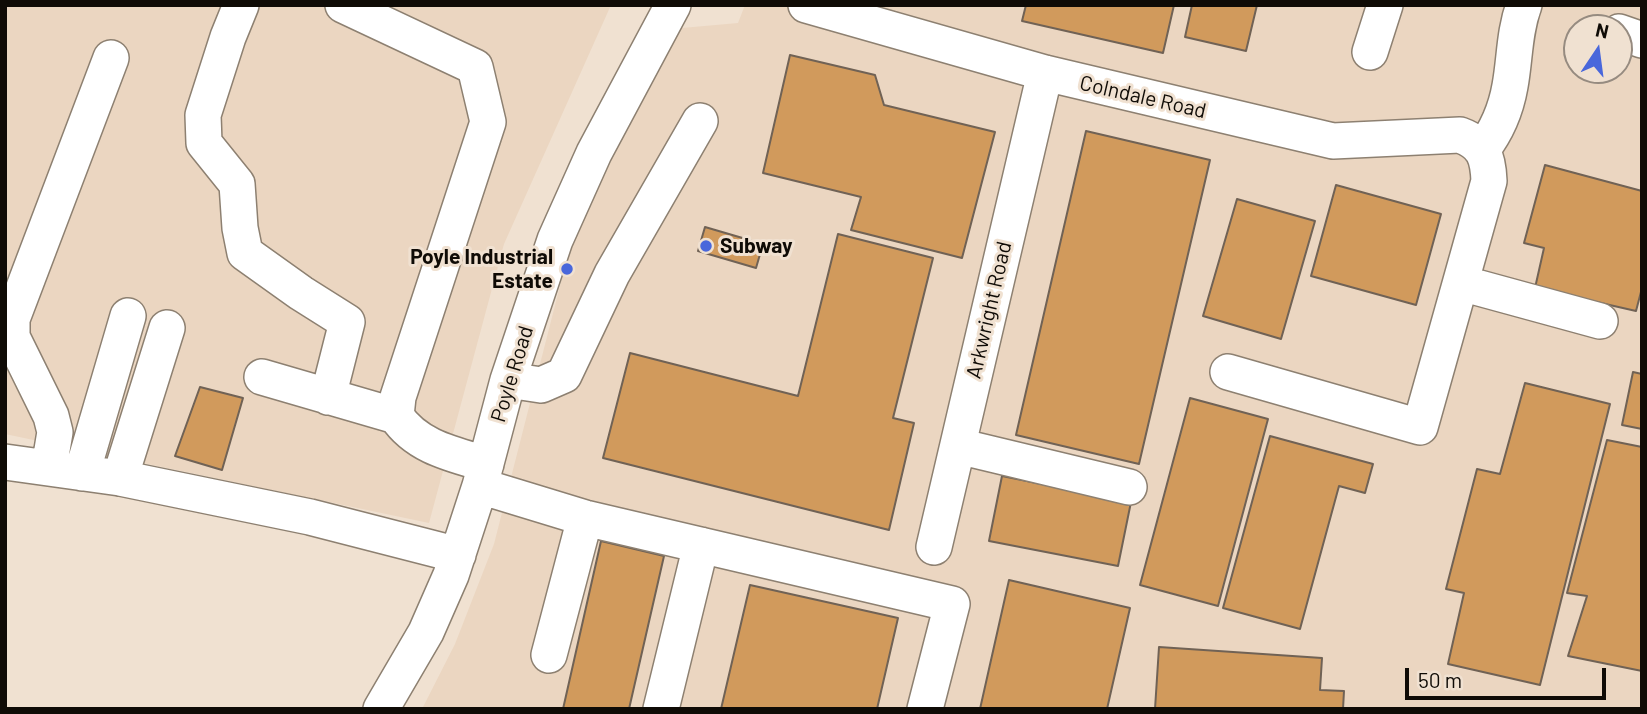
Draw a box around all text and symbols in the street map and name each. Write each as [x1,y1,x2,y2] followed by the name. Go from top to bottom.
[1563,14,1633,84] north arrow
[1594,17,1611,43] text: N
[1077,70,1209,124] street label: Colndale Road
[720,233,793,259] place label: Subway
[698,238,714,254] marker: Subway
[961,239,1017,381] street label: Arkwright Road
[410,244,553,294] place label: Poyle Industrial Estate
[559,261,575,277] marker: Poyle Industrial Estate
[485,323,539,425] street label: Poyle Road
[1409,654,1610,698] scale bar
[1418,667,1462,692] text: 50 m

